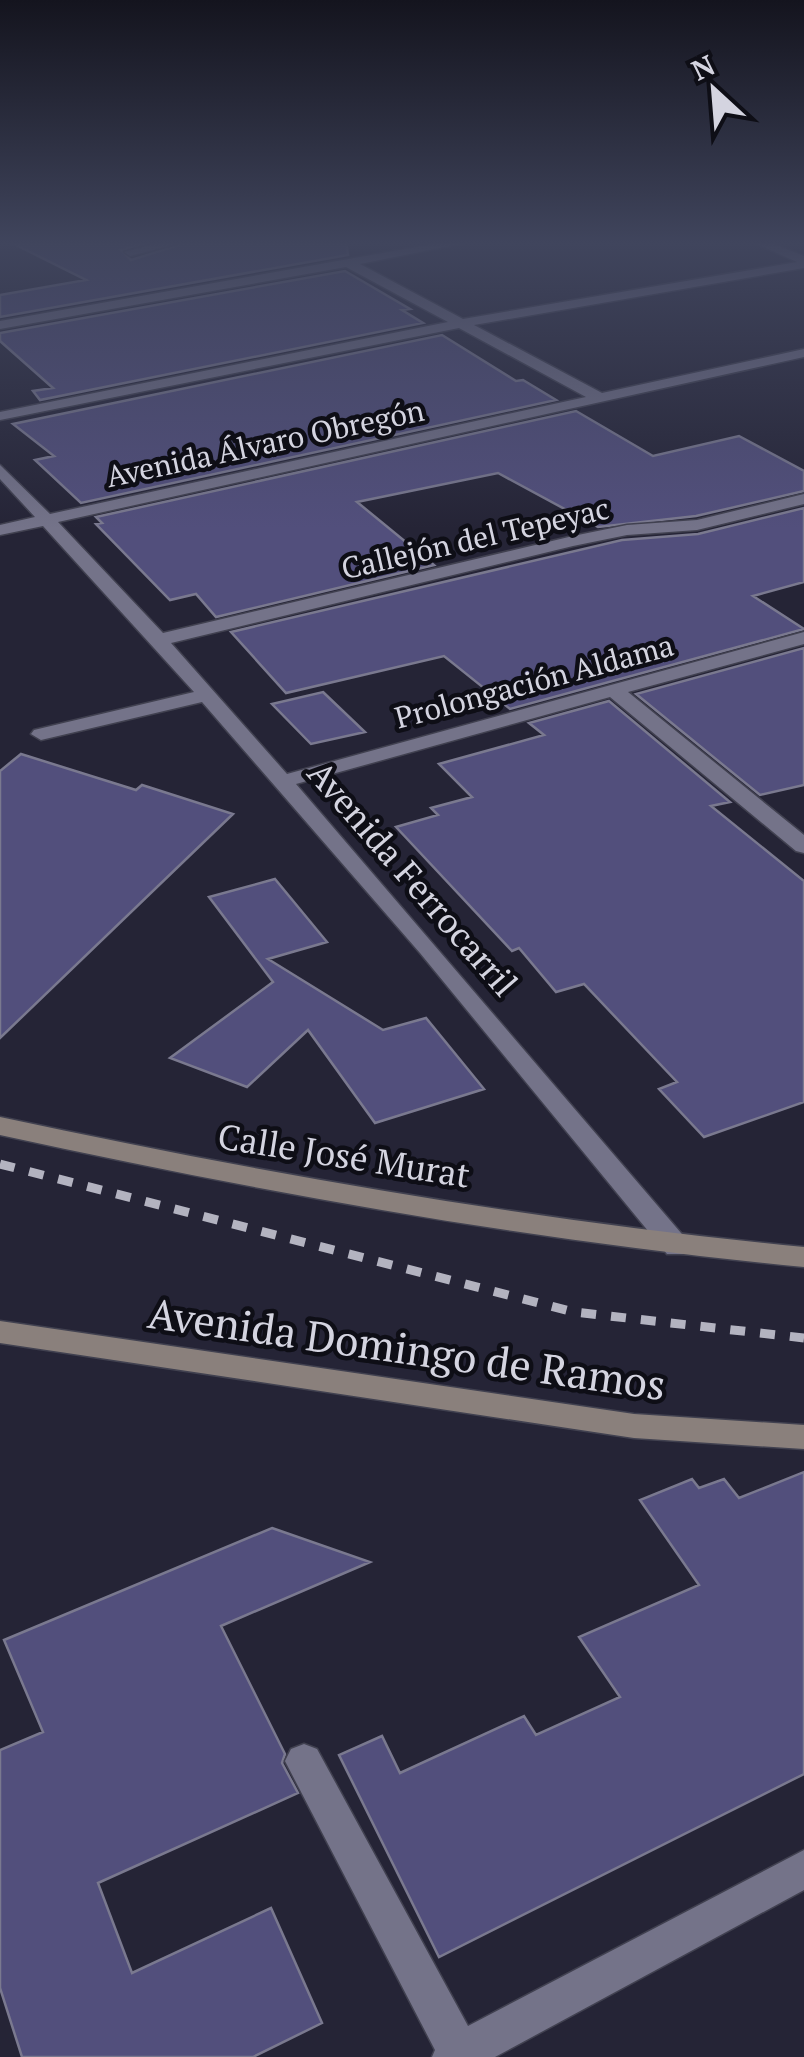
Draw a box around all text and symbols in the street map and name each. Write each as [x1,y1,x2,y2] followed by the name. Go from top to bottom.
[664,40,764,140] north arrow
[685,46,720,88] text: N
[102,390,428,496] street label: Avenida Álvaro Obregón
[337,488,613,588] street label: Callejón del Tepeyac
[390,625,678,737] street label: Prolongación Aldama
[298,751,528,1005] street label: Avenida Ferrocarril
[215,1112,473,1198] street label: Calle José Murat
[145,1284,669,1412] street label: Avenida Domingo de Ramos

